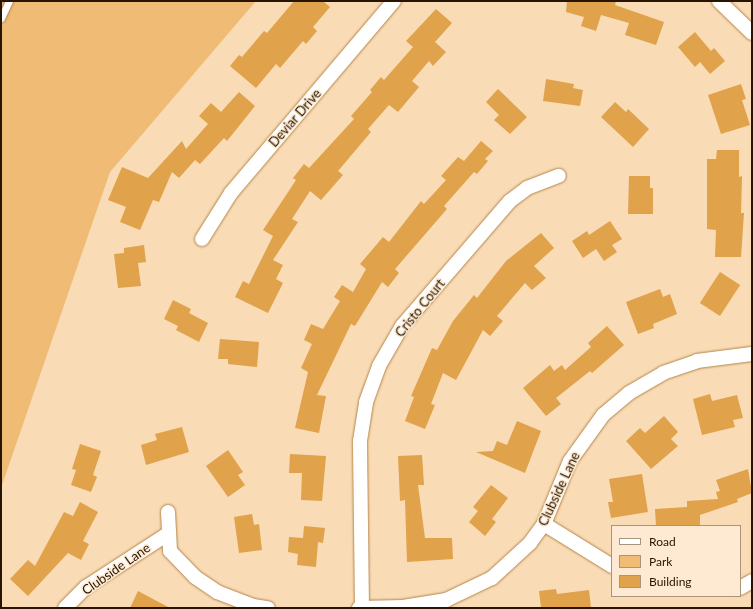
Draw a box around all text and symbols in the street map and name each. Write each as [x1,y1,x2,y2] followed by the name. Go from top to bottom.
[266,86,324,150] street label: Deviar Drive
[392,276,448,340] street label: Cristo Court
[535,450,583,528] street label: Clubside Lane
[611,525,741,597] legend
[649,534,676,549] text: Road
[79,540,153,598] street label: Clubside Lane
[649,554,672,569] text: Park
[649,574,692,589] text: Building

